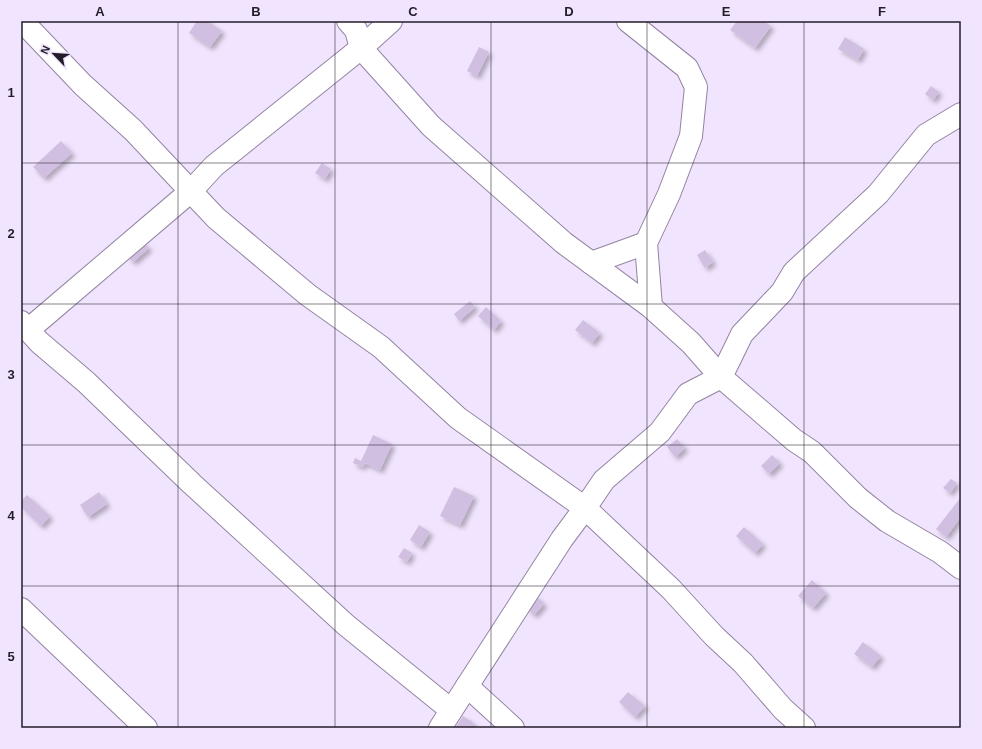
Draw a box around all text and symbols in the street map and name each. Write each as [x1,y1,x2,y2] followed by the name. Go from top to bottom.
[95,4,105,19] text: A
[251,4,261,19] text: B
[408,4,418,19] text: C
[564,4,574,19] text: D
[722,4,731,19] text: E
[878,4,886,19] text: F
[34,34,74,74] north arrow
[38,44,52,56] text: N
[7,85,15,100] text: 1
[7,226,15,241] text: 2
[7,367,15,382] text: 3
[7,508,15,523] text: 4
[7,649,15,664] text: 5

